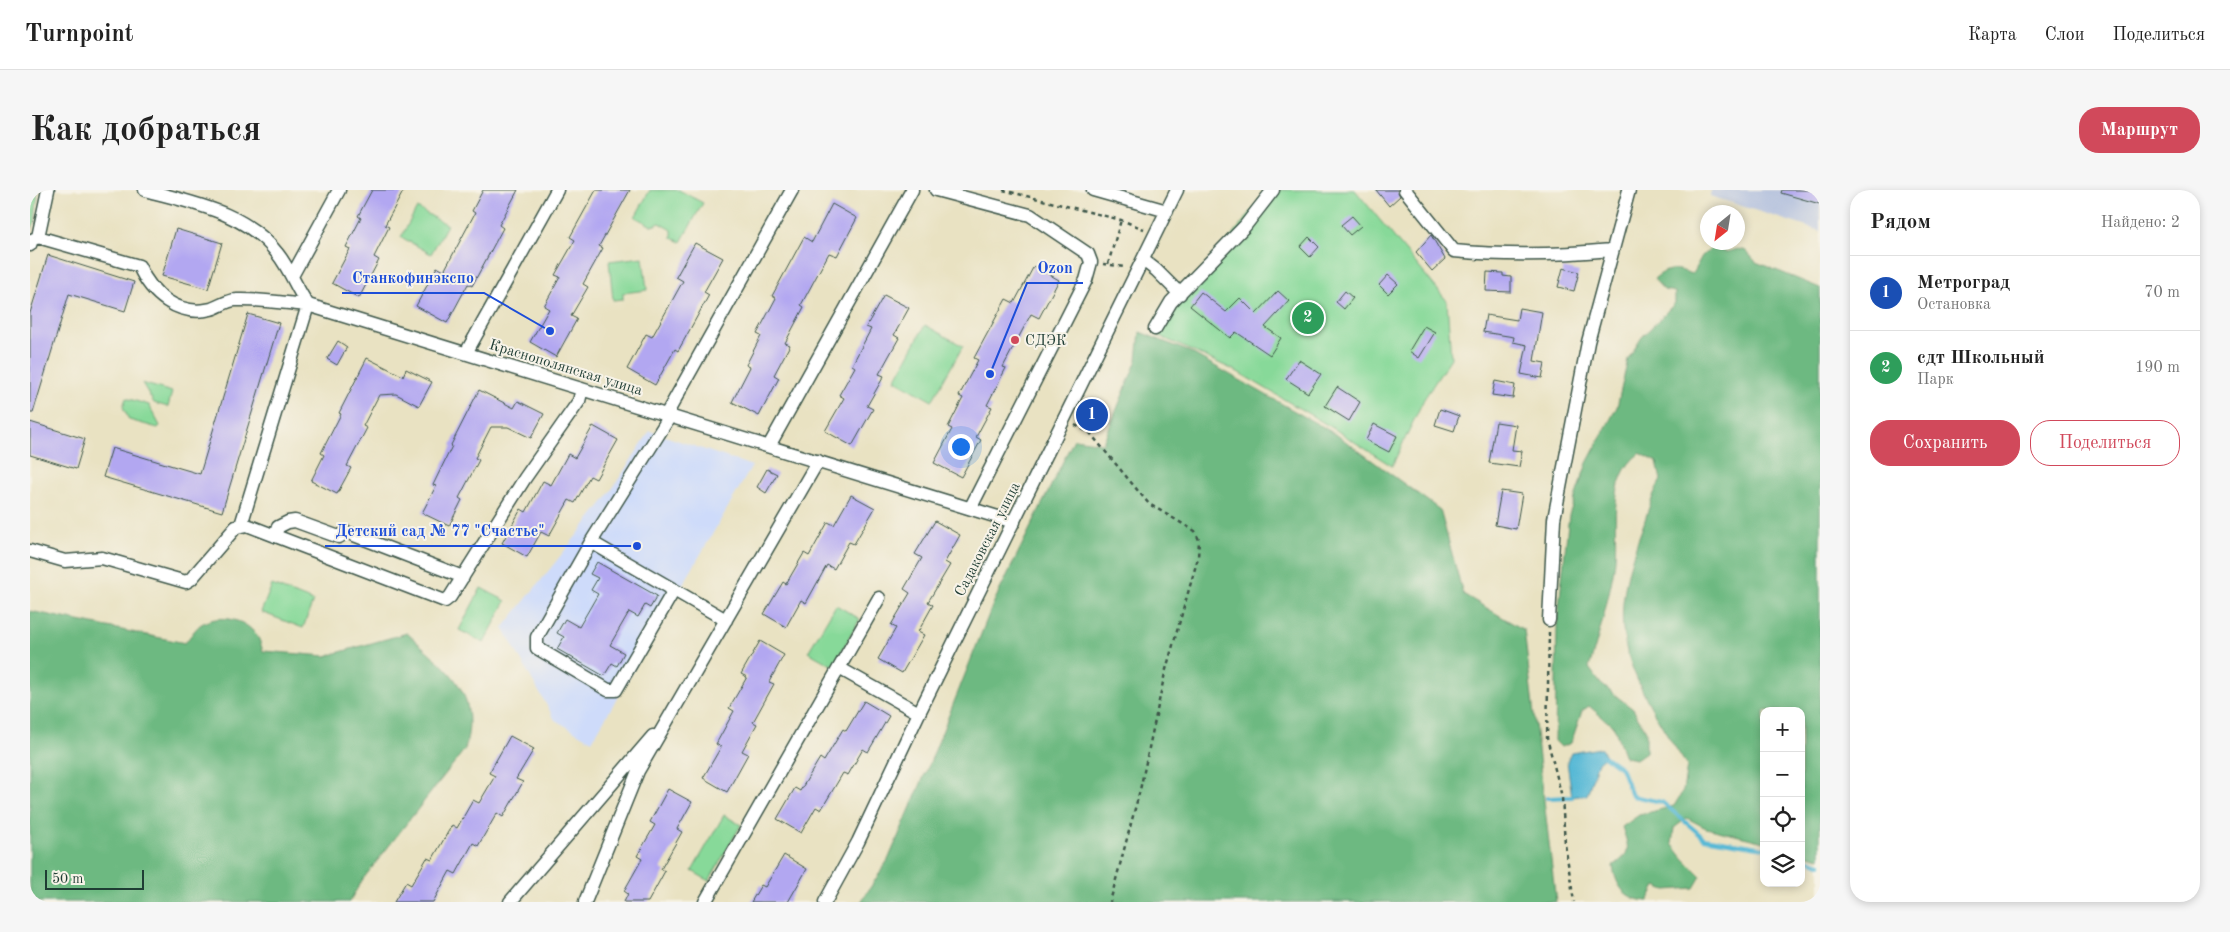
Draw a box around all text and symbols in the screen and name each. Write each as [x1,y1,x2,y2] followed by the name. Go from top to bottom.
[25,23,133,47] text: Turnpoint
[1968,26,2017,44] text: Карта
[2045,26,2084,44] text: Слои
[2112,26,2205,44] text: Поделиться
[2079,107,2200,153] button: Маршрут
[30,113,261,148] text: Как добраться
[1700,205,1745,250] north arrow
[1870,212,1931,233] text: Рядом
[2101,215,2180,231] text: Найдено: 2
[1027,252,1083,283] callout: Ozon
[1037,261,1073,277] text: Ozon
[342,262,484,293] callout: Станкофинэкспо
[352,271,474,287] text: Станкофинэкспо
[1917,274,2010,293] text: Метроград
[1881,285,1891,301] text: 1
[2144,285,2180,301] text: 70 m
[1917,297,1991,313] text: Остановка
[1292,299,1324,337] pin: 2
[1009,334,1021,346] marker: СДЭК
[1025,334,1067,349] place label: СДЭК
[487,338,645,399] street label: Краснополянская улица
[1917,349,2045,368] text: сдт Школьный
[1881,360,1891,376] text: 2
[2135,360,2180,376] text: 190 m
[1917,372,1954,388] text: Парк
[1076,396,1108,434] pin: 1
[1870,420,2020,466] button: Сохранить
[2030,420,2180,466] button: Поделиться
[948,434,974,460] your location
[953,480,1024,599] street label: Садаковская улица
[325,515,554,546] callout: Детский сад № 77 "Счастье"
[335,524,545,540] text: Детский сад № 77 "Счастье"
[1760,707,1805,887] map controls
[1760,707,1805,752] button: +
[1760,752,1805,797] button: −
[1760,797,1805,842] button: locate
[1760,842,1805,887] button: layers
[45,867,144,890] scale bar
[52,872,83,886] text: 50 m

